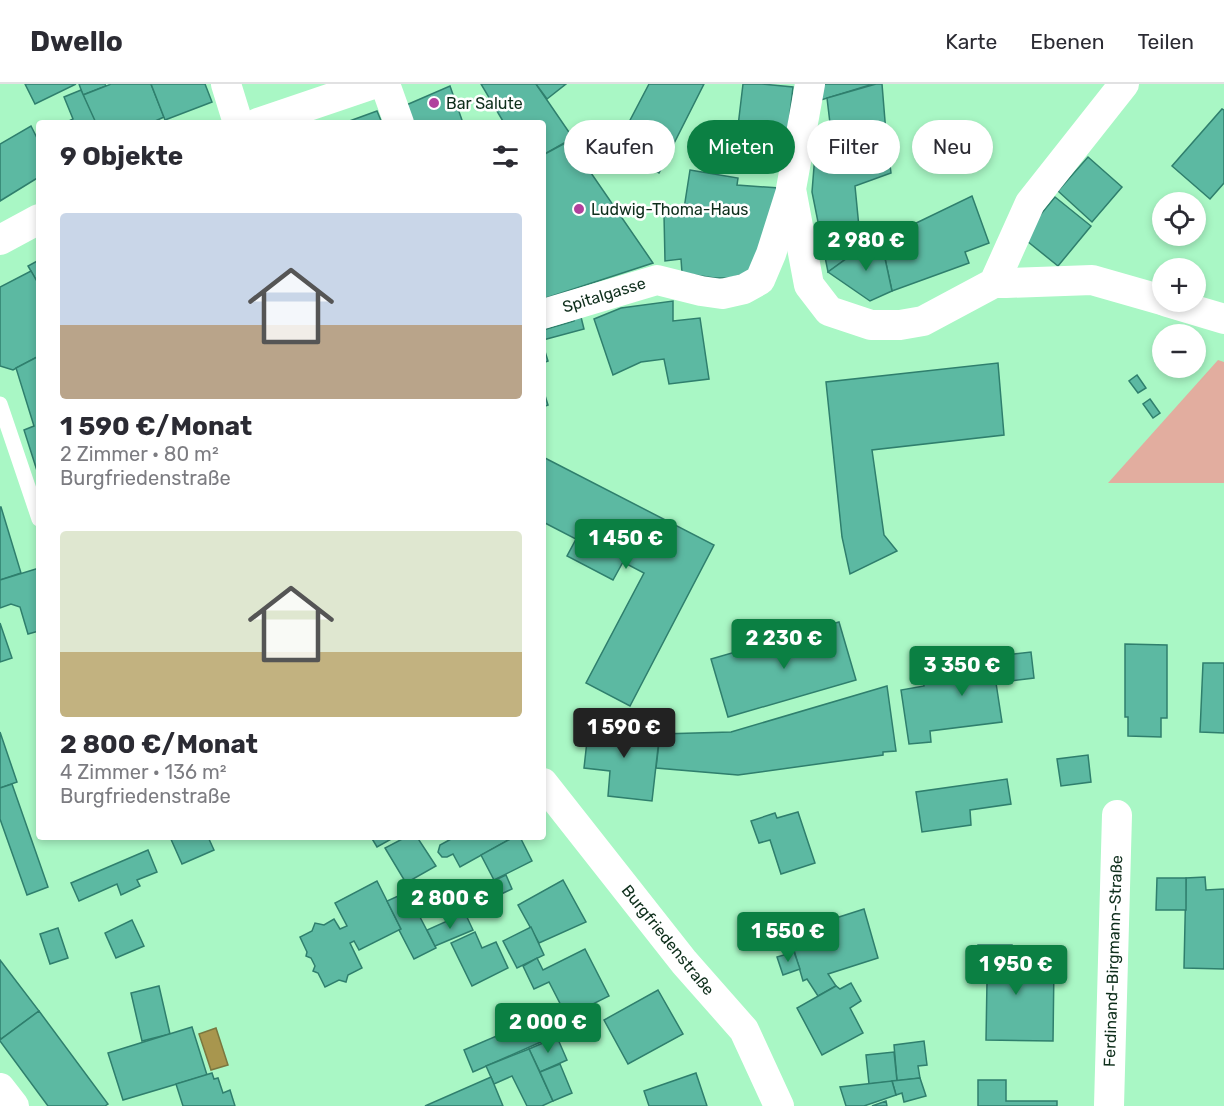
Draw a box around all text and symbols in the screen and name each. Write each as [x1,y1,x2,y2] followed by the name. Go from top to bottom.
[30,25,123,58] text: Dwello
[945,29,997,54] text: Karte
[1030,29,1104,54] text: Ebenen
[1137,29,1194,54] text: Teilen
[446,94,523,113] place label: Bar Salute
[427,96,441,110] marker: Bar Salute
[564,120,675,174] chip: Kaufen
[687,120,795,174] chip: Mieten
[807,120,900,174] chip: Filter
[912,120,993,174] chip: Neu
[489,140,522,173] icon: filters
[60,141,183,172] text: 9 Objekte
[1152,192,1206,378] map controls
[1152,192,1206,246] button: locate
[591,200,748,219] place label: Ludwig-Thoma-Haus
[572,202,586,216] marker: Ludwig-Thoma-Haus
[811,221,921,272] pin: 2 980 €
[827,228,905,252] text: 2 980 €
[237,252,345,360] icon: home
[1152,258,1206,312] button: +
[560,273,648,317] street label: Spitalgasse
[1152,324,1206,378] button: −
[60,411,252,442] text: 1 590 €/Monat
[60,442,219,466] text: 2 Zimmer · 80 m²
[60,466,231,490] text: Burgfriedenstraße
[571,519,681,570] pin: 1 450 €
[589,526,663,550] text: 1 450 €
[237,570,345,678] icon: home
[729,619,839,670] pin: 2 230 €
[746,626,823,650] text: 2 230 €
[907,646,1017,697] pin: 3 350 €
[923,653,1001,677] text: 3 350 €
[569,708,679,759] pin: 1 590 €
[587,715,661,739] text: 1 590 €
[60,729,258,760] text: 2 800 €/Monat
[60,760,227,784] text: 4 Zimmer · 136 m²
[60,784,231,808] text: Burgfriedenstraße
[1100,855,1126,1067] street label: Ferdinand-Birgmann-Straße
[395,879,505,930] pin: 2 800 €
[618,881,718,999] street label: Burgfriedenstraße
[411,886,489,910] text: 2 800 €
[733,912,843,963] pin: 1 550 €
[751,919,825,943] text: 1 550 €
[961,945,1071,996] pin: 1 950 €
[979,952,1053,976] text: 1 950 €
[493,1003,603,1054] pin: 2 000 €
[509,1010,587,1034] text: 2 000 €

